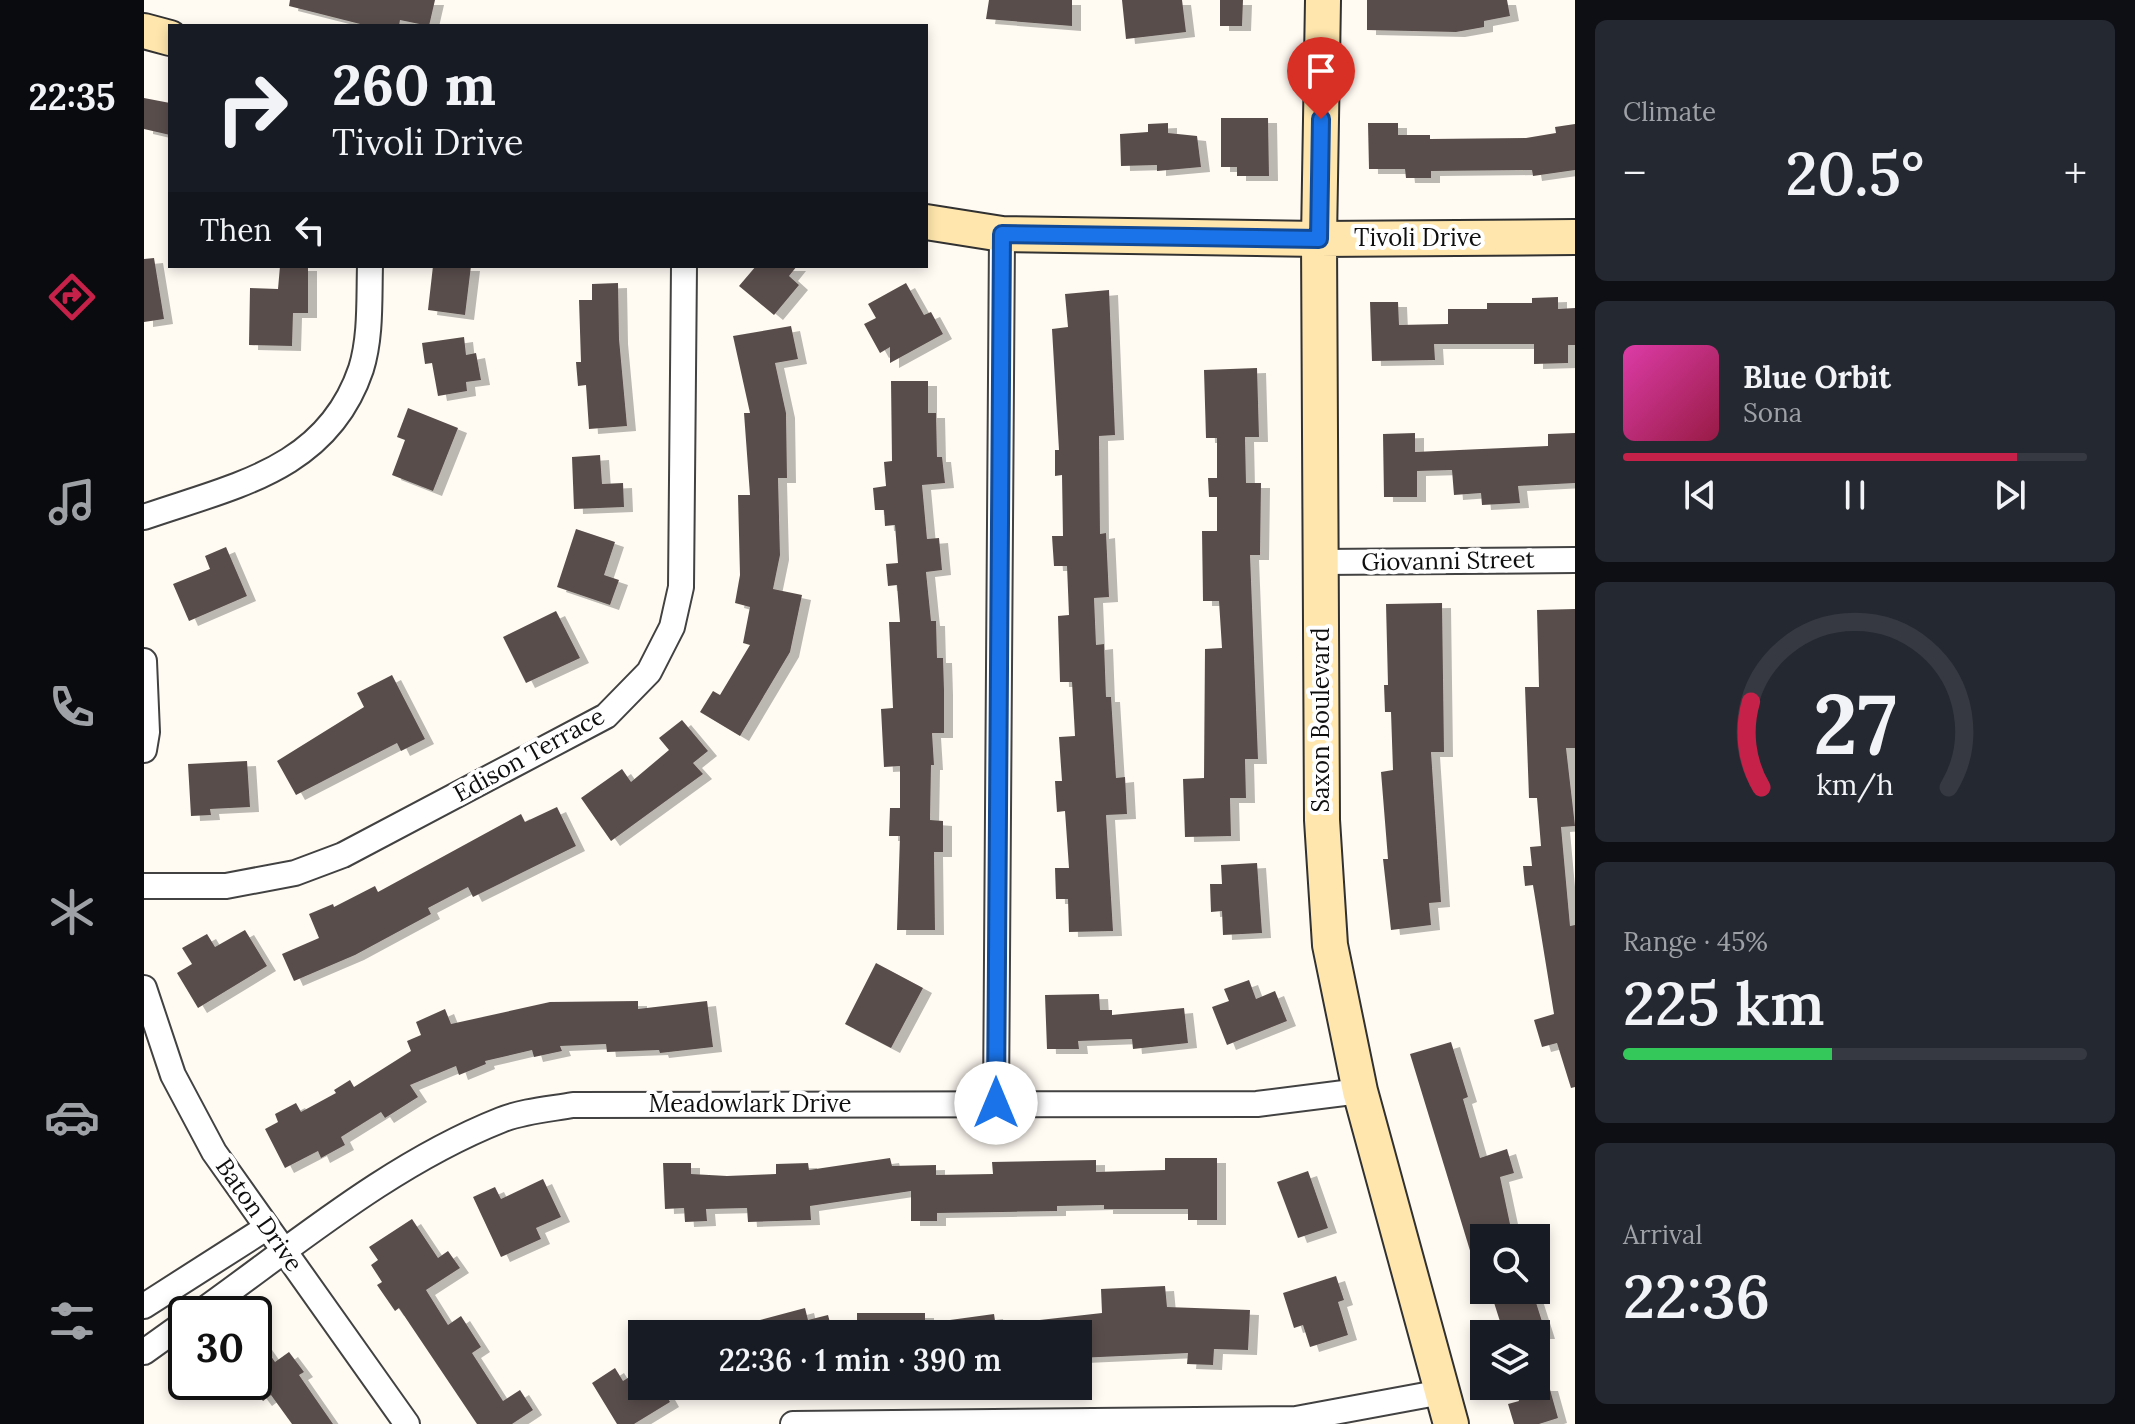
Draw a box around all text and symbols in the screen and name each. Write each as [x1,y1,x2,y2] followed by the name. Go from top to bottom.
[1287,37,1355,119] pin
[332,49,496,120] text: 260 m
[1299,49,1343,93] icon: arrive
[200,56,304,160] icon: right
[29,74,115,120] text: 22:35
[1623,95,1716,128] text: Climate
[332,119,524,165] text: Tivoli Drive
[1785,135,1925,211] text: 20.5°
[1623,145,1646,201] text: −
[2064,145,2087,201] text: +
[288,208,332,252] icon: left
[200,211,272,249] text: Then
[1354,222,1482,253] street label: Tivoli Drive
[44,269,100,325] icon: directions
[1743,358,1891,396] text: Blue Orbit
[1743,396,1802,429] text: Sona
[1678,473,1722,517] icon: previous
[1833,473,1877,517] icon: pause
[1988,473,2032,517] icon: next
[44,474,100,530] icon: music
[1361,543,1536,578] street label: Giovanni Street
[1305,627,1336,813] street label: Saxon Boulevard
[1813,670,1897,777] text: 27
[44,679,100,735] icon: phone
[448,700,610,809] street label: Edison Terrace
[1816,766,1894,803] text: km/h
[44,884,100,940] icon: climate
[1623,925,1768,958] text: Range · 45%
[1623,965,1825,1041] text: 225 km
[954,1061,1038,1145] position arrow
[648,1088,852,1119] street label: Meadowlark Drive
[44,1089,100,1145] icon: car
[209,1152,310,1277] street label: Baton Drive
[1623,1218,1702,1251] text: Arrival
[1470,1224,1550,1400] map controls
[1470,1224,1550,1304] button: search
[1623,1258,1770,1334] text: 22:36
[44,1293,100,1349] icon: filters
[168,1296,272,1400] speed limit sign: 30
[1470,1320,1550,1400] button: layers
[719,1341,1001,1379] text: 22:36 · 1 min · 390 m

